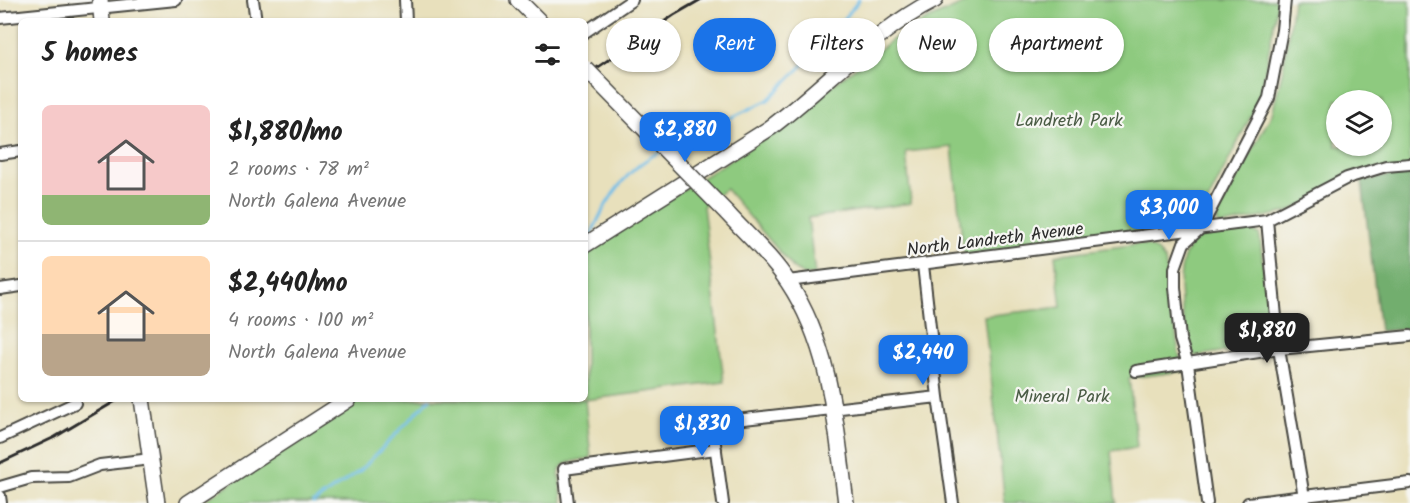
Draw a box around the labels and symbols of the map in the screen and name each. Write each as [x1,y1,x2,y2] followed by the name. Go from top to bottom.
[1015,107,1123,136] park label: Landreth Park
[636,112,734,163] pin: $2,880
[1120,190,1218,241] pin: $3,000
[905,215,1085,266] street label: North Landreth Avenue
[1218,313,1316,364] pin: $1,880
[874,335,972,386] pin: $2,440
[1015,383,1110,412] park label: Mineral Park
[653,406,751,457] pin: $1,830

